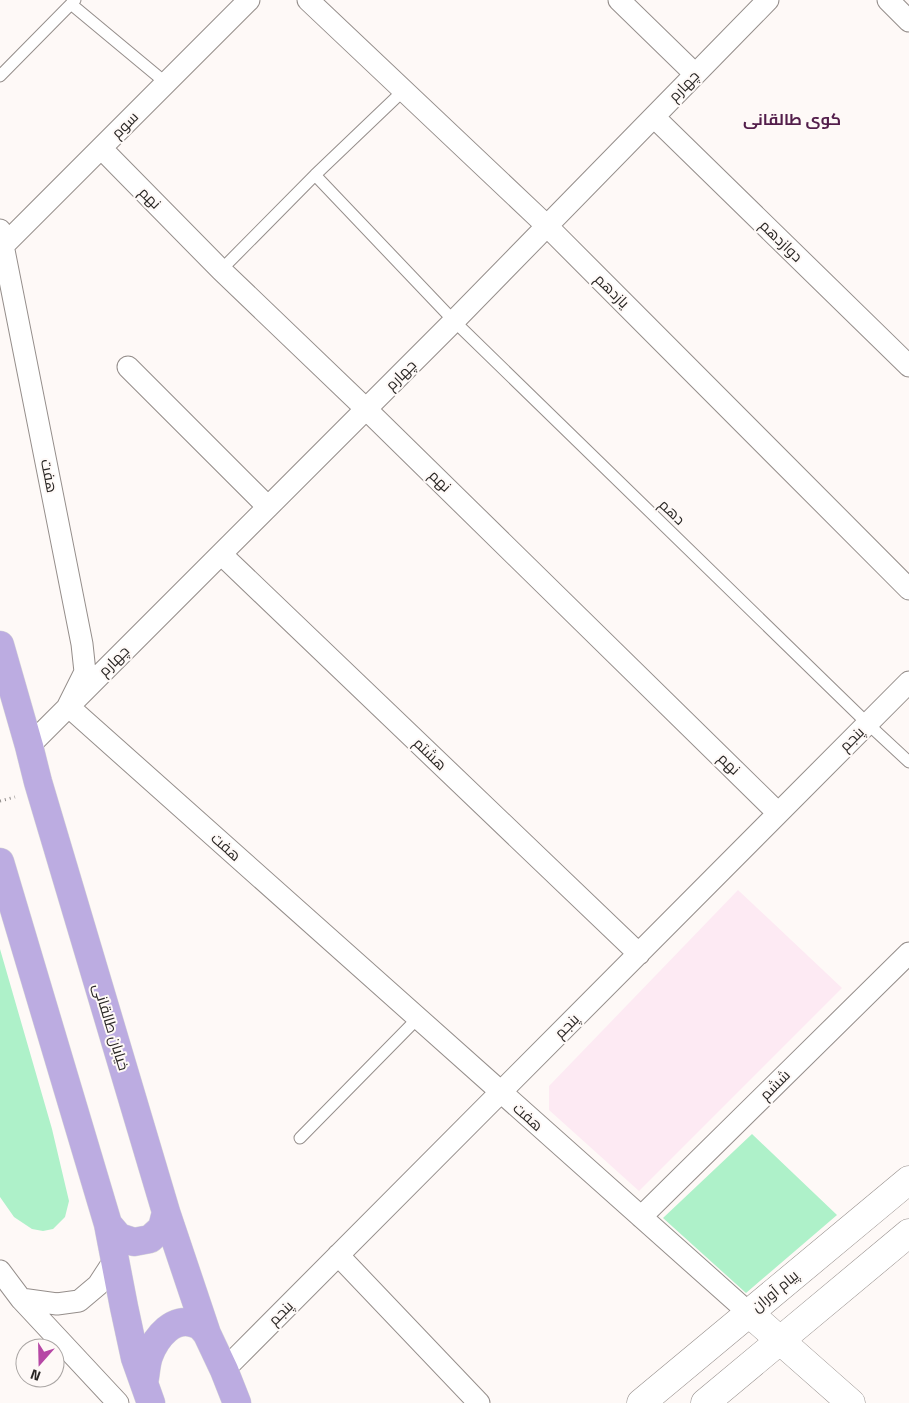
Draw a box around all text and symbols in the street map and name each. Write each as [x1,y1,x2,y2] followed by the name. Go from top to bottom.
[663,65,704,107] street label: چهارم
[106,106,144,144] street label: سوم
[743,107,841,131] district label: کوی طالقانی
[134,181,167,214] street label: نهم
[754,214,808,267] street label: دوازدهم
[590,268,635,313] street label: یازدهم
[380,354,422,396] street label: چهارم
[35,457,64,495] street label: هفت
[424,464,457,497] street label: نهم
[654,493,691,530] street label: دهم
[93,640,135,682] street label: چهارم
[834,721,869,756] street label: پنجم
[408,732,452,776] street label: هشتم
[713,747,746,780] street label: نهم
[206,827,247,866] street label: هفت
[87,981,136,1073] street label: خیابان طالقانی
[549,1008,584,1043] street label: پنجم
[754,1064,795,1105] street label: ششم
[508,1097,549,1136] street label: هفت
[746,1264,803,1317] street label: پیام آوران
[263,1295,298,1330] street label: پنجم
[15,1338,65,1388] north arrow
[27,1364,44,1387] text: N

